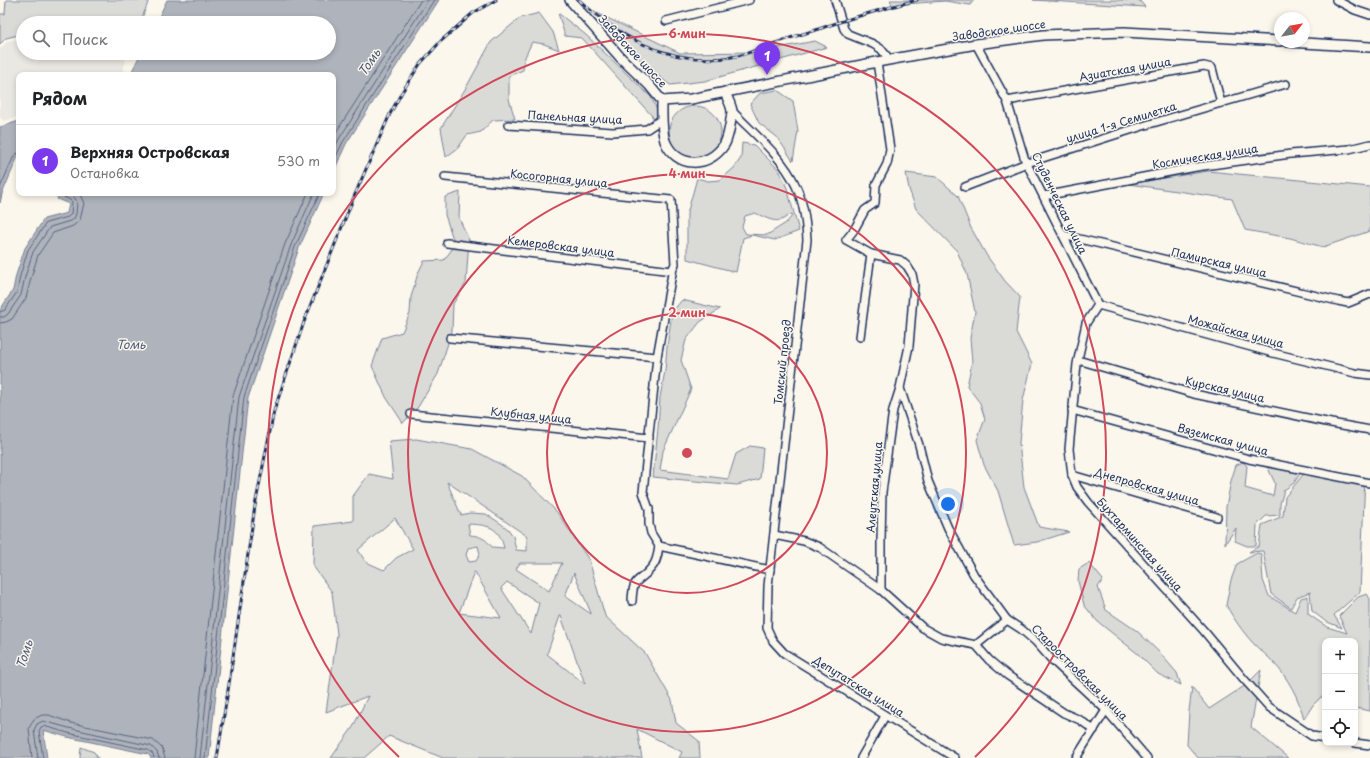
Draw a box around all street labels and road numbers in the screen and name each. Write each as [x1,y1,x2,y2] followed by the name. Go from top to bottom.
[595,11,671,91] street label: Заводское шоссе
[951,15,1047,45] street label: Заводское шоссе
[1078,53,1172,85] street label: Азиатская улица
[1064,97,1178,147] street label: улица 1-я Семилетка
[527,106,623,128] street label: Панельная улица
[1151,139,1259,173] street label: Космическая улица
[1028,149,1092,257] street label: Студенческая улица
[509,164,609,192] street label: Косогорная улица
[507,231,616,261] street label: Кемеровская улица
[1170,243,1269,281] street label: Памирская улица
[1186,310,1286,352] street label: Можайская улица
[769,319,795,405] street label: Томский проезд
[1184,372,1266,406] street label: Курская улица
[489,402,573,428] street label: Клубная улица
[1176,419,1270,459] street label: Вяземская улица
[862,441,886,533] street label: Алеутская улица
[1092,463,1201,509] street label: Днепровская улица
[1093,493,1187,595] street label: Бухтарминская улица
[1028,620,1132,724] street label: Староостровская улица
[809,651,908,721] street label: Депутатская улица

